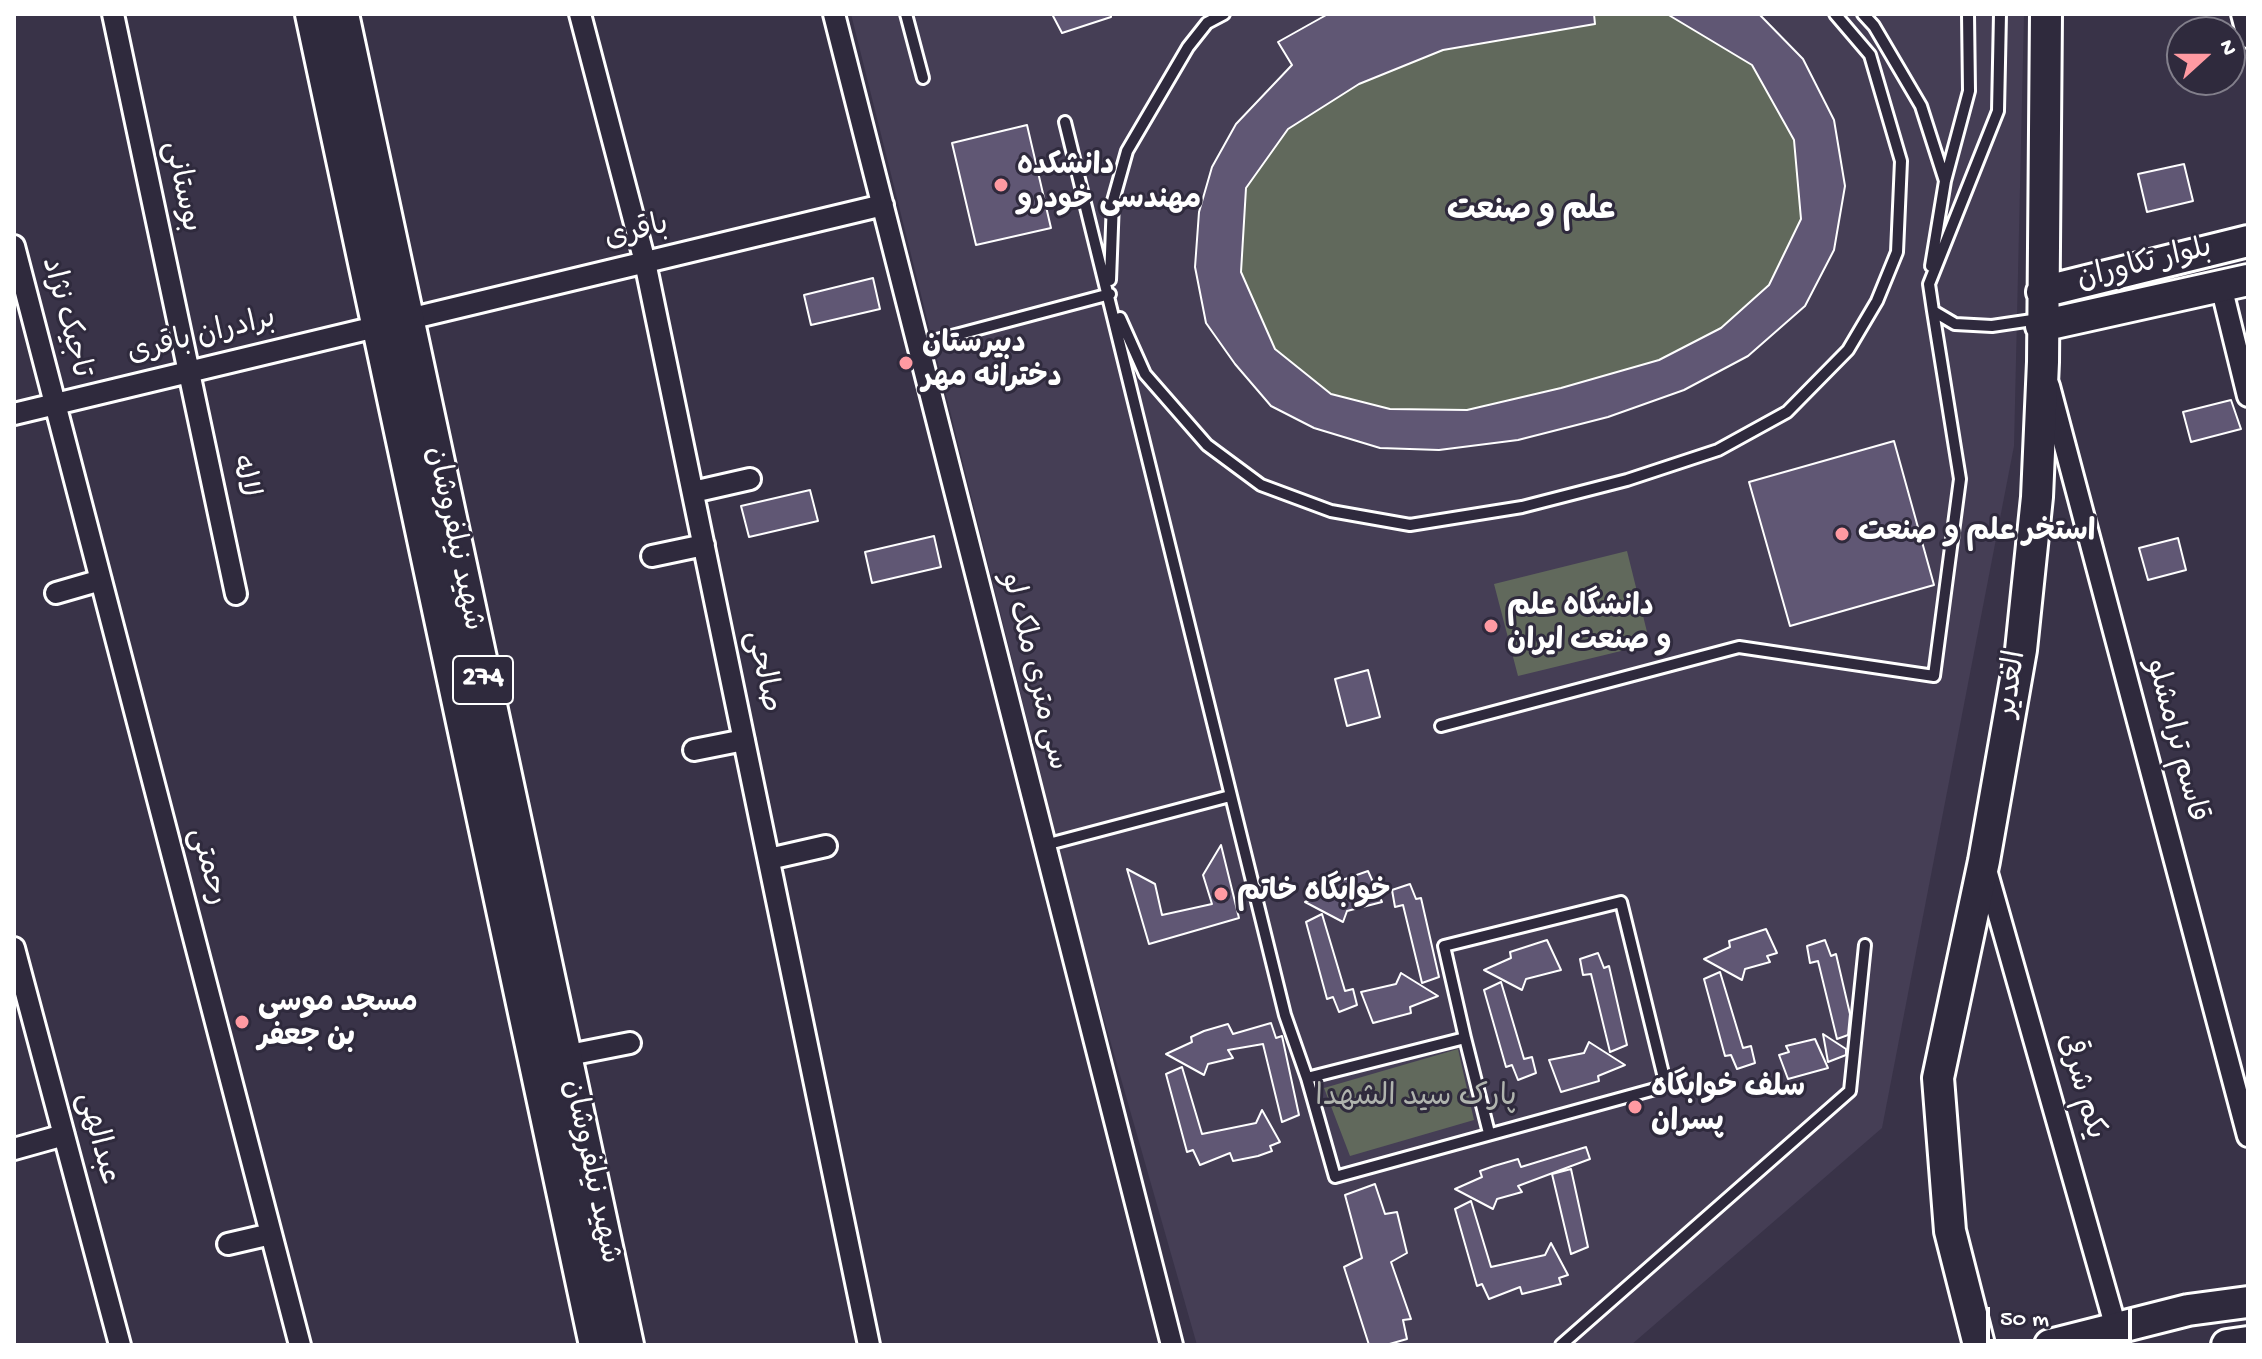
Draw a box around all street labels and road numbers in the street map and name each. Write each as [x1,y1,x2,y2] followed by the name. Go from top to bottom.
[153,138,207,236] street label: بوستانی
[601,209,673,259] street label: باقری
[2074,232,2216,300] street label: بلوار تکاوران
[31,254,97,382] street label: تاجیک نژاد
[124,302,280,374] street label: برادران باقری
[415,443,489,635] street label: شهید نیلفروشان
[220,453,264,501] street label: لاله
[990,569,1074,775] street label: سی متری ملک لو
[735,628,787,716] street label: صالحی
[1991,648,2037,720] street label: الغدیر
[2135,655,2213,827] street label: قاسم ترامشلو
[453,656,513,704] road number: 274
[178,824,234,910] street label: رحمتی
[2047,1030,2111,1144] street label: یکم شرقی
[552,1076,626,1268] street label: شهید نیلفروشان
[66,1089,126,1189] street label: عبدالهی

